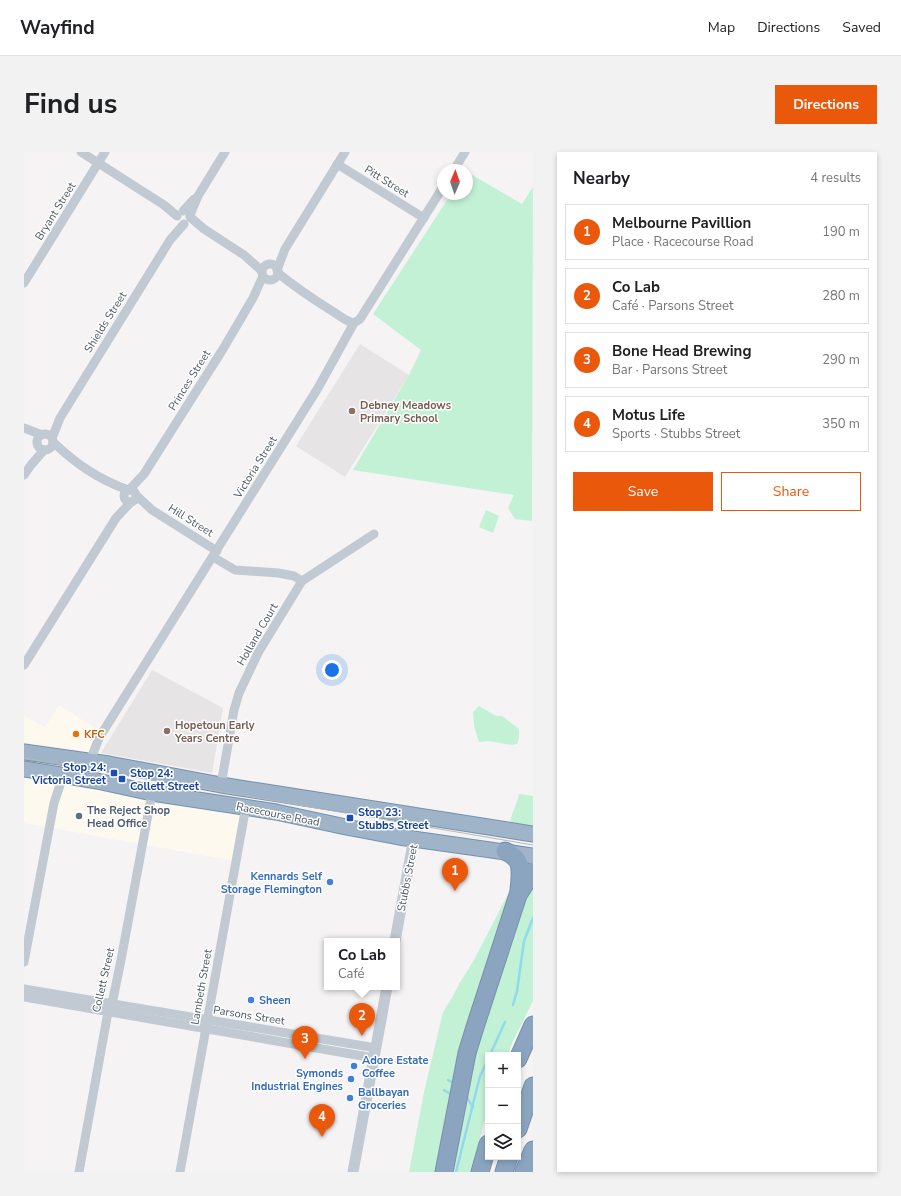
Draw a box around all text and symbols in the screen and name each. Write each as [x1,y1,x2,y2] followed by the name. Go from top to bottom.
[20,15,95,41] text: Wayfind
[708,18,735,37] text: Map
[757,18,820,37] text: Directions
[842,18,881,37] text: Saved
[24,85,118,123] text: Find us
[775,85,877,124] button: Directions
[362,162,412,201] street label: Pitt Street
[437,164,473,200] north arrow
[573,167,630,190] text: Nearby
[810,169,861,187] text: 4 results
[32,179,79,243] street label: Bryant Street
[612,213,751,233] text: Melbourne Pavillion
[583,223,591,241] text: 1
[822,223,860,241] text: 190 m
[612,233,754,251] text: Place · Racecourse Road
[612,277,660,297] text: Co Lab
[583,287,591,305] text: 2
[822,287,860,305] text: 280 m
[81,289,130,356] street label: Shields Street
[612,297,733,315] text: Café · Parsons Street
[612,341,751,361] text: Bone Head Brewing
[165,347,214,413] street label: Princes Street
[583,351,591,369] text: 3
[822,351,860,369] text: 290 m
[612,361,727,379] text: Bar · Parsons Street
[360,398,451,426] place label: Debney Meadows Primary School
[612,405,685,425] text: Motus Life
[347,406,357,416] marker: Debney Meadows Primary School
[583,415,591,433] text: 4
[822,415,860,433] text: 350 m
[612,425,740,443] text: Sports · Stubbs Street
[230,433,280,502] street label: Victoria Street
[573,472,713,511] button: Save
[721,472,861,511] button: Share
[165,501,216,540] street label: Hill Street
[234,600,281,668] street label: Holland Court
[322,660,342,680] your location
[174,718,255,746] place label: Hopetoun Early Years Centre
[162,726,172,736] marker: Hopetoun Early Years Centre
[84,727,105,742] place label: KFC
[71,729,81,739] marker: KFC
[31,760,107,788] place label: Stop 24: Victoria Street
[130,766,200,794] place label: Stop 24: Collett Street
[109,768,119,778] marker: Stop 24: Victoria Street
[117,774,127,784] marker: Stop 24: Collett Street
[235,799,321,830] street label: Racecourse Road
[87,803,170,831] place label: The Reject Shop Head Office
[358,805,429,833] place label: Stop 23: Stubbs Street
[74,811,84,821] marker: The Reject Shop Head Office
[345,813,355,823] marker: Stop 23: Stubbs Street
[394,843,421,913] street label: Stubbs Street
[442,858,468,891] pin: 1
[221,869,323,897] place label: Kennards Self Storage Flemington
[325,877,335,887] marker: Kennards Self Storage Flemington
[324,938,400,990] popup
[338,945,386,965] text: Co Lab
[89,946,118,1014] street label: Collett Street
[187,948,216,1026] street label: Lambeth Street
[338,965,365,983] text: Café
[259,993,291,1008] place label: Sheen
[246,995,256,1005] marker: Sheen
[212,1002,286,1029] street label: Parsons Street
[349,1003,375,1036] pin: 2
[292,1026,318,1059] pin: 3
[485,1052,521,1160] map controls
[485,1052,521,1088] button: +
[362,1053,428,1081] place label: Adore Estate Coffee
[349,1061,359,1071] marker: Adore Estate Coffee
[251,1066,343,1094] place label: Symonds Industrial Engines
[346,1074,356,1084] marker: Symonds Industrial Engines
[358,1085,409,1113] place label: Ballbayan Groceries
[485,1088,521,1124] button: −
[345,1093,355,1103] marker: Ballbayan Groceries
[309,1104,335,1137] pin: 4
[485,1124,521,1160] button: layers

